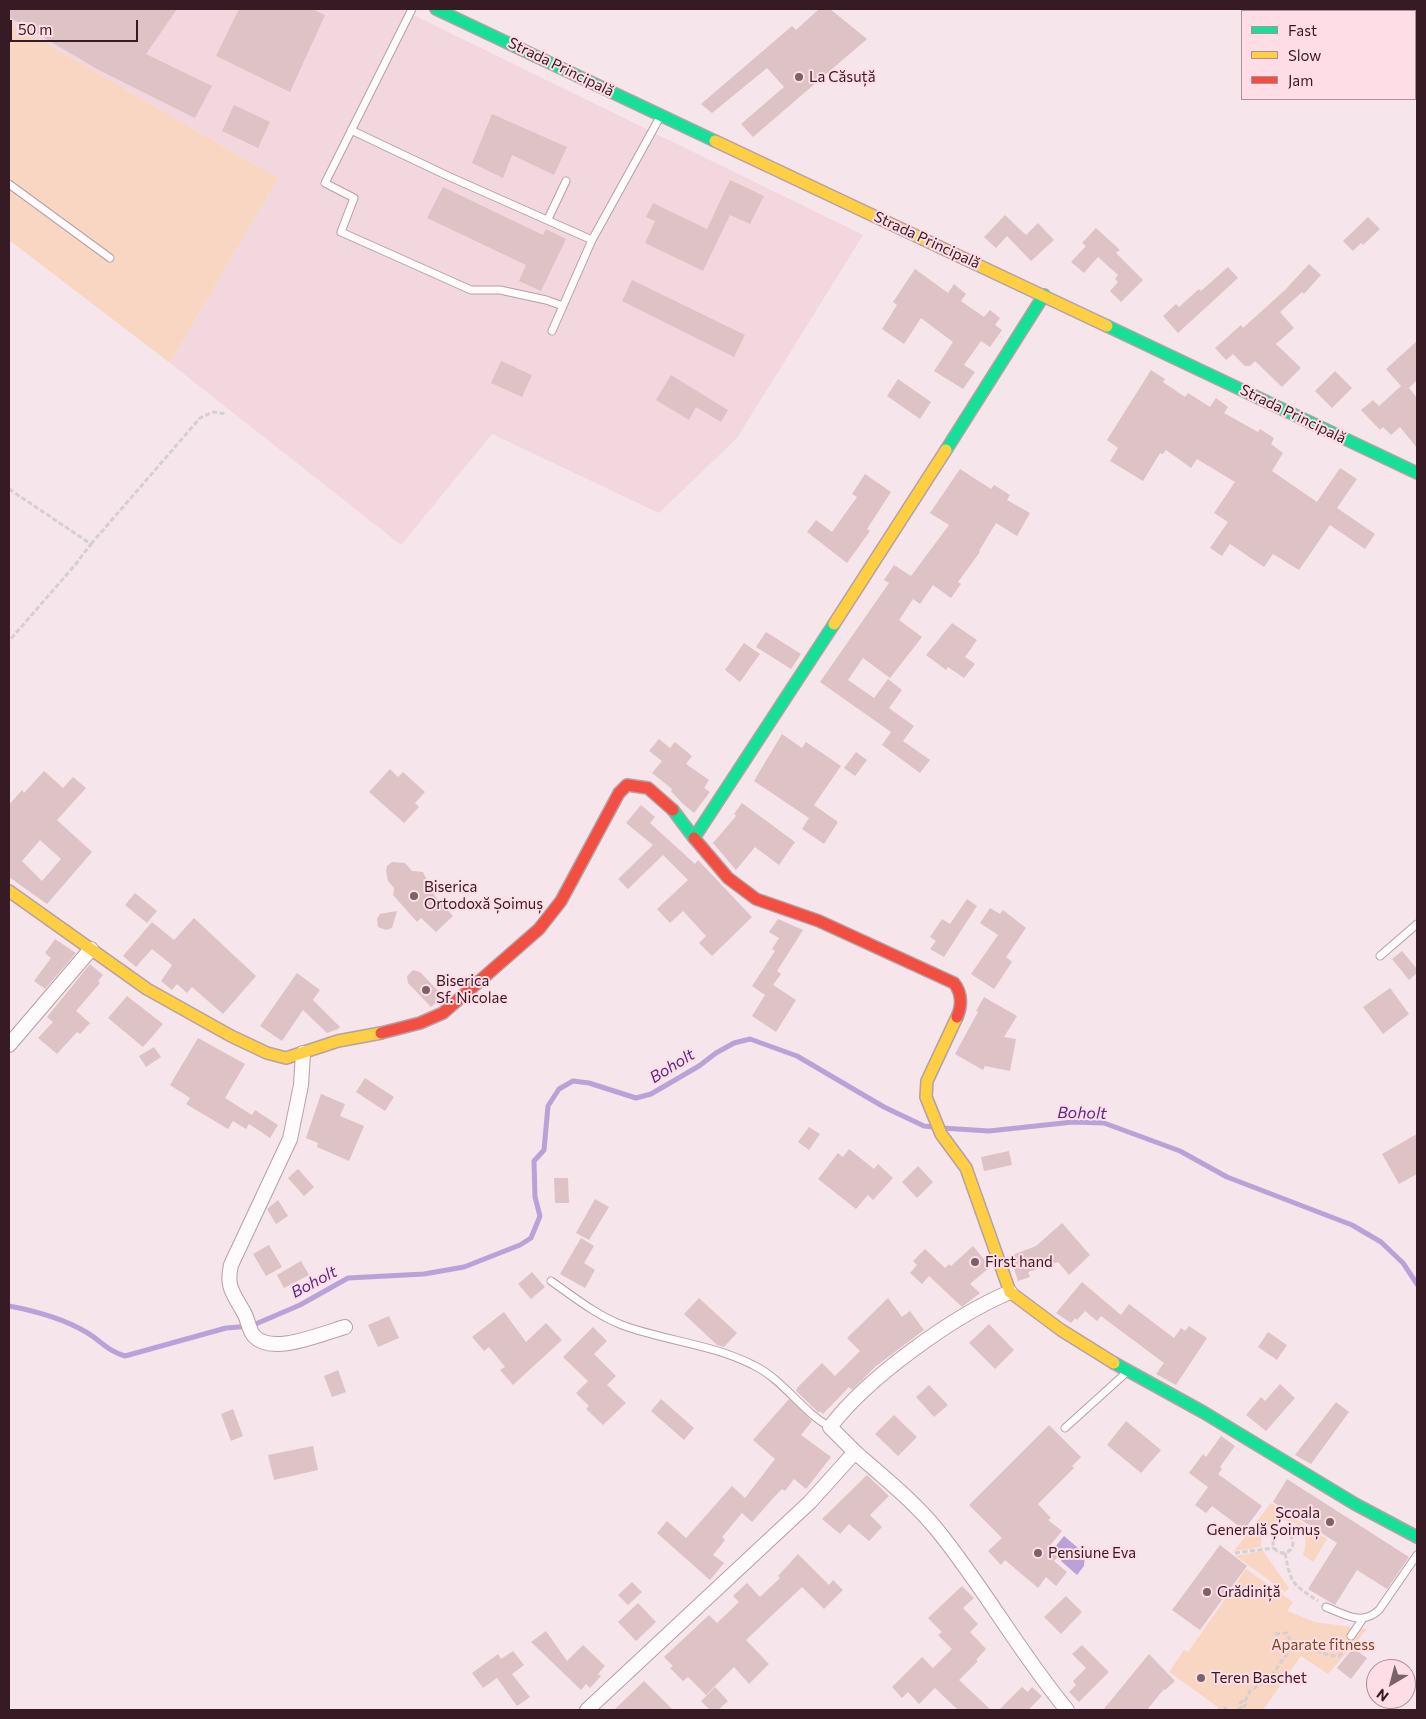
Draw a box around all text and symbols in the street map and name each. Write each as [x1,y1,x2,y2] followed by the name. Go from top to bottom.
[12,10,140,42] scale bar
[1241,10,1416,100] legend
[18,20,52,38] text: 50 m
[1288,21,1317,39] text: Fast
[505,34,617,100] street label: Strada Principală
[1288,46,1321,64] text: Slow
[809,68,875,86] place label: La Căsuță
[793,71,805,83] marker: La Căsuță
[1288,71,1313,89] text: Jam
[871,207,983,273] street label: Strada Principală
[1237,381,1349,447] street label: Strada Principală
[424,878,543,913] place label: Biserica Ortodoxă Șoimuș
[408,890,420,902] marker: Biserica Ortodoxă Șoimuș
[436,972,507,1007] place label: Biserica Sf. Nicolae
[420,984,432,996] marker: Biserica Sf. Nicolae
[646,1045,698,1087] water label: Boholt
[1057,1103,1107,1123] water label: Boholt
[985,1253,1053,1271] place label: First hand
[969,1256,981,1268] marker: First hand
[288,1262,340,1302] water label: Boholt
[1207,1504,1320,1539] place label: Școala Generală Șoimuș
[1324,1516,1336,1528] marker: Școala Generală Șoimuș
[1048,1544,1136,1562] place label: Pensiune Eva
[1032,1547,1044,1559] marker: Pensiune Eva
[1217,1583,1281,1601] place label: Grădiniță
[1201,1586,1213,1598] marker: Grădiniță
[1271,1636,1375,1654] park label: Aparate fitness
[1366,1659,1416,1709] north arrow
[1211,1669,1307,1687] place label: Teren Baschet
[1195,1672,1207,1684] marker: Teren Baschet
[1373,1686,1392,1706] text: N

